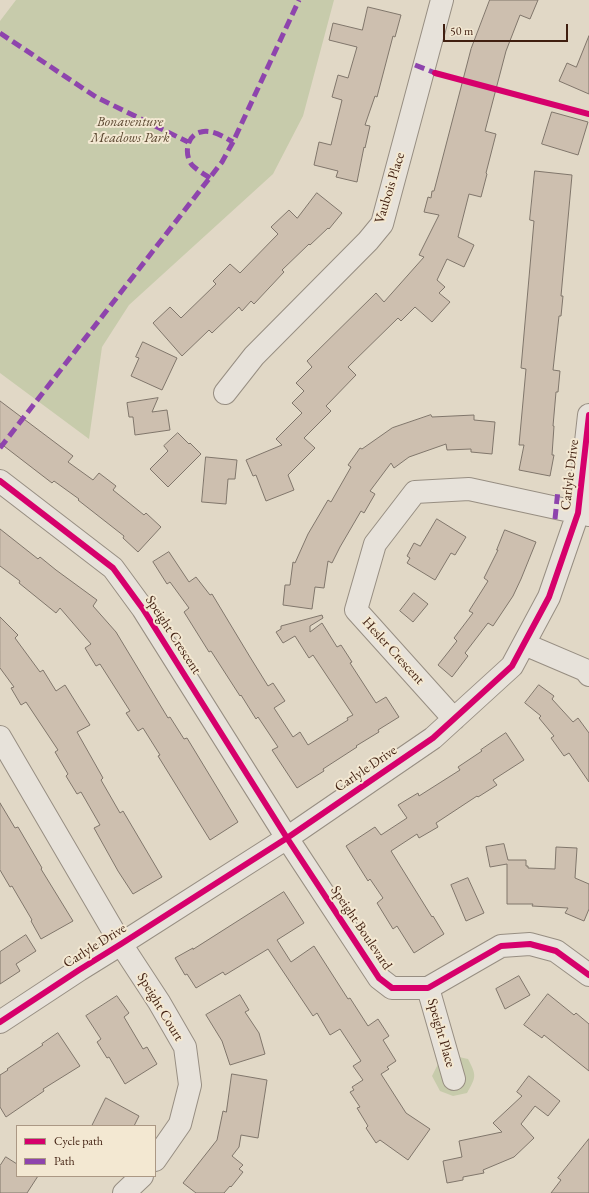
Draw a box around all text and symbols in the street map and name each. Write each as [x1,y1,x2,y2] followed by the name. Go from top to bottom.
[445,16,570,42] scale bar
[450,23,473,39] text: 50 m
[90,114,170,146] park label: Bonaventure Meadows Park
[371,150,409,226] street label: Vaubois Place
[557,439,583,511] street label: Carlyle Drive
[141,593,205,677] street label: Speight Crescent
[358,614,428,688] street label: Hesler Crescent
[332,742,400,796] street label: Carlyle Drive
[327,883,395,973] street label: Speight Boulevard
[60,920,130,972] street label: Carlyle Drive
[133,970,187,1044] street label: Speight Court
[423,997,459,1069] street label: Speight Place
[16,1125,156,1177] legend
[54,1133,103,1149] text: Cycle path
[54,1153,75,1169] text: Path

